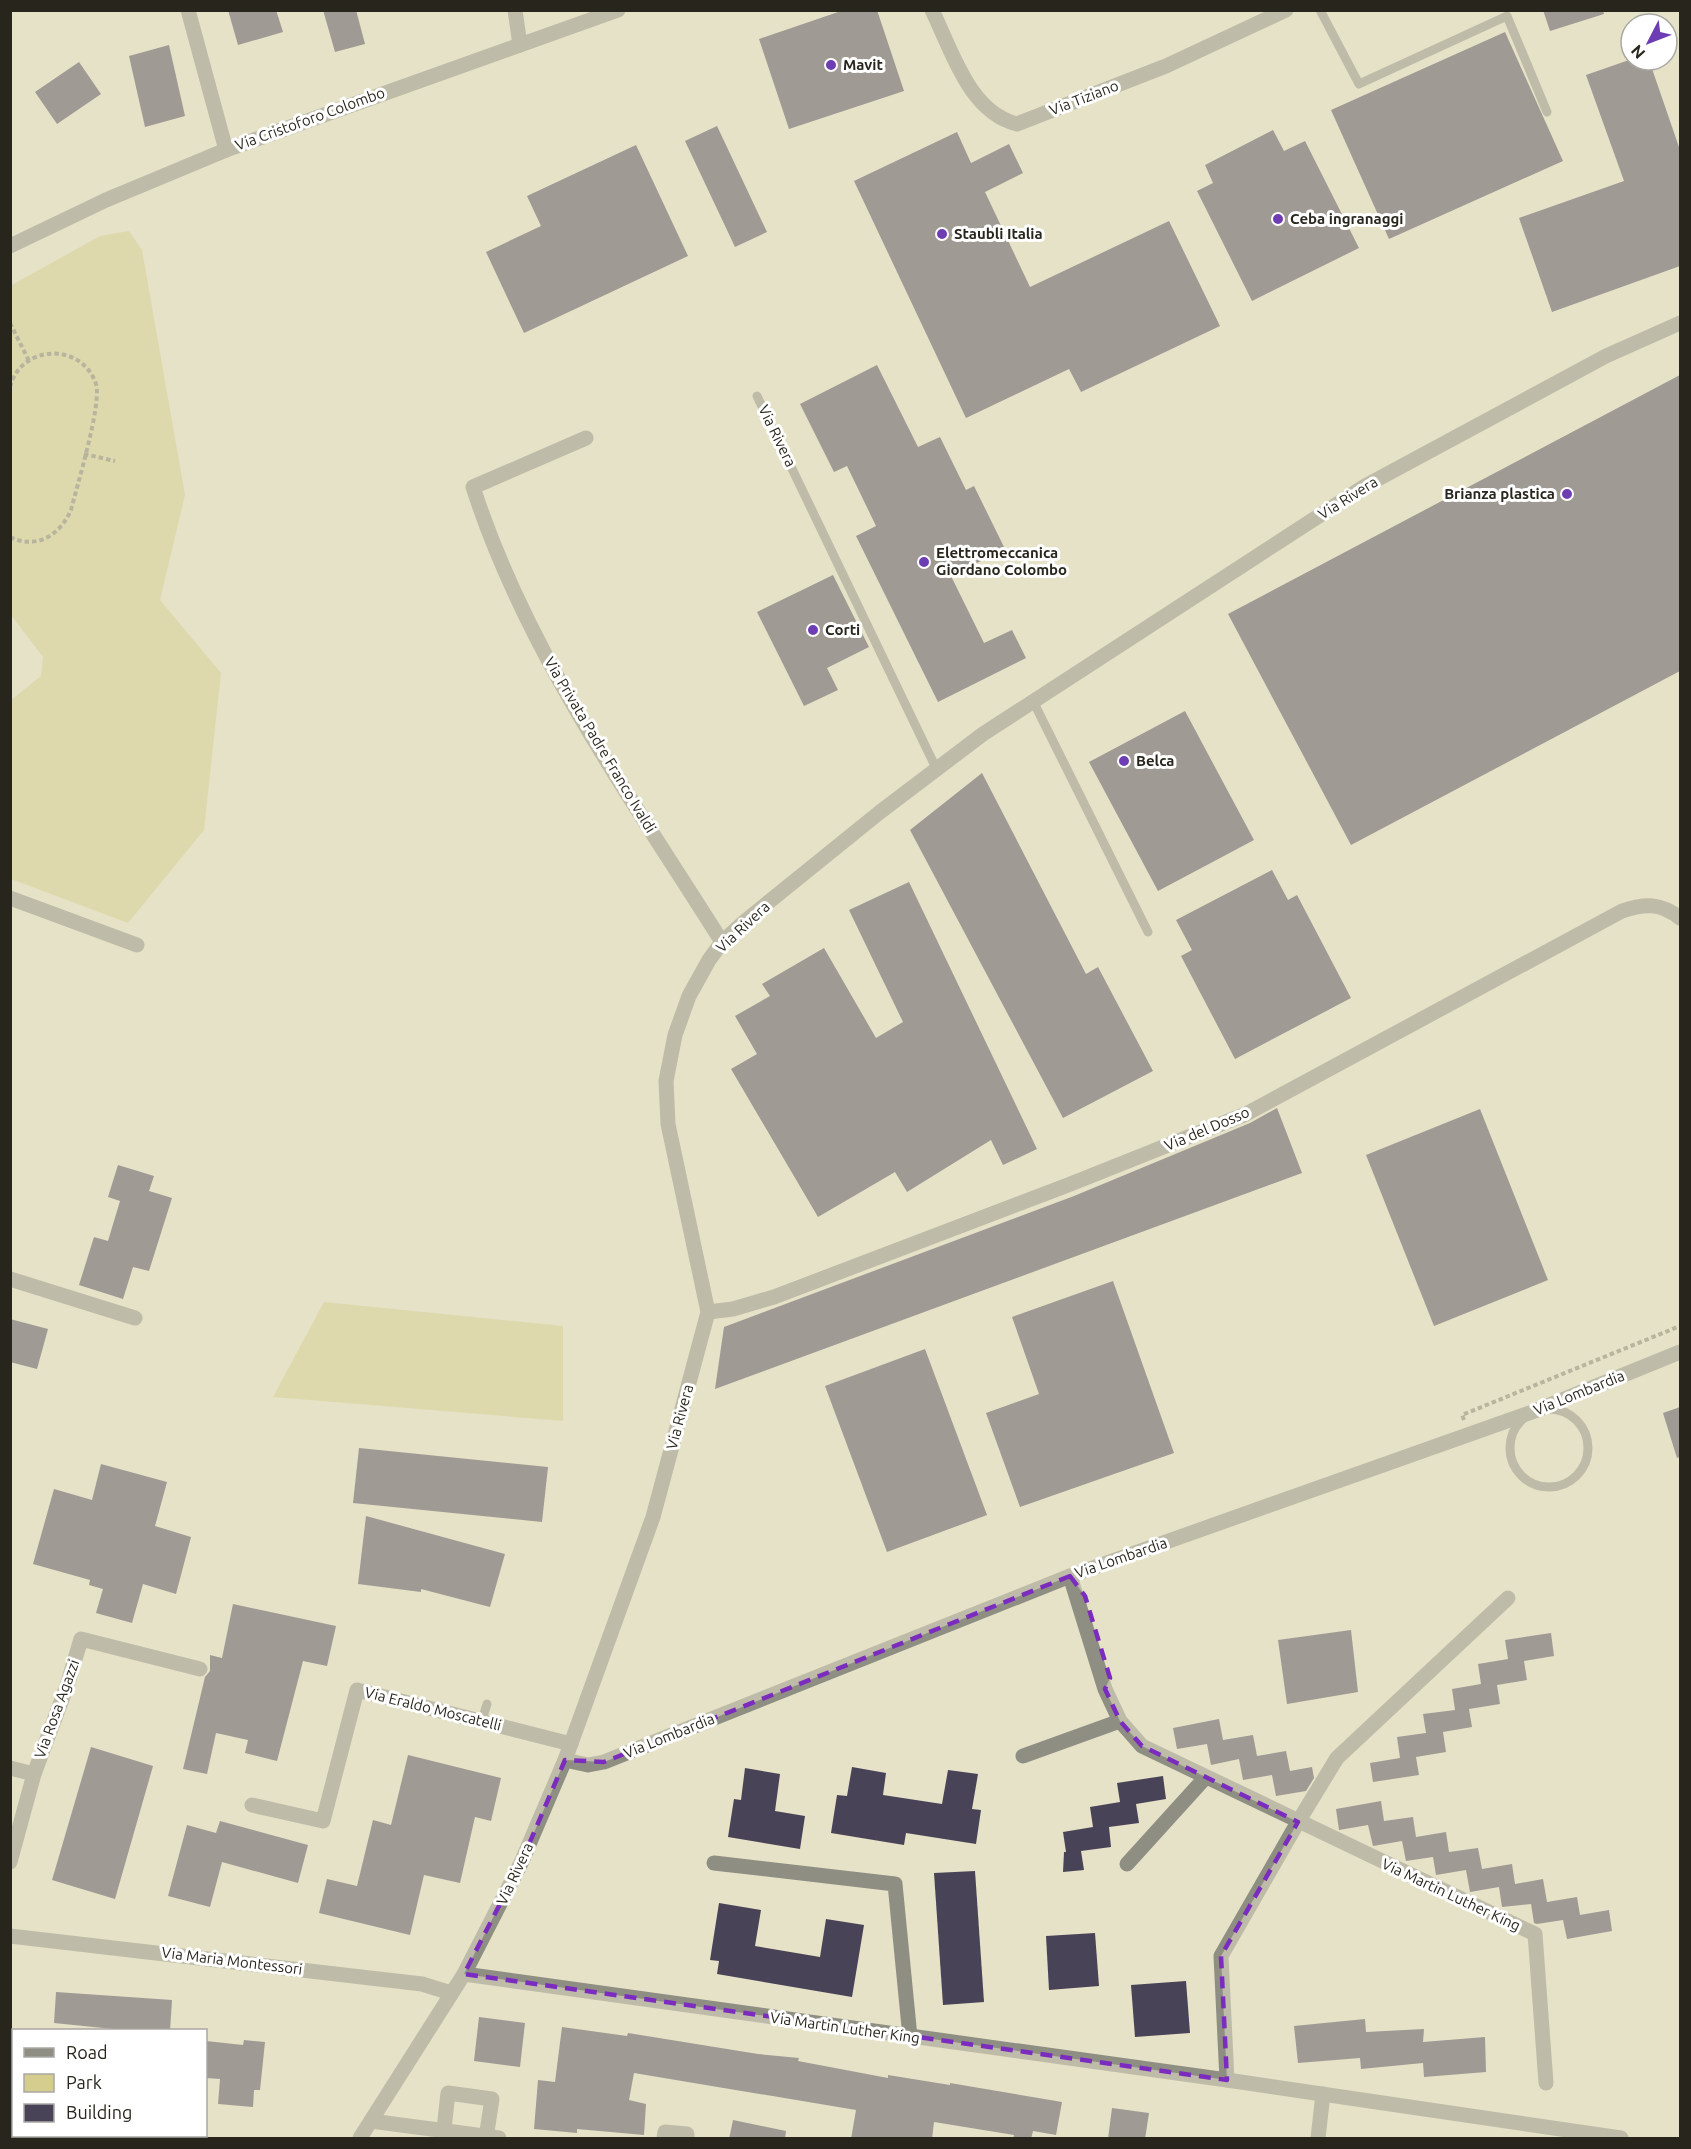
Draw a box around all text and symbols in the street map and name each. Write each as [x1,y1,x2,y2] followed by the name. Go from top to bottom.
[1619,12,1679,72] north arrow
[1627,42,1649,62] text: N
[843,56,884,73] place label: Mavit
[824,58,838,72] marker: Mavit
[1047,77,1121,118] street label: Via Tiziano
[233,84,387,154] street label: Via Cristoforo Colombo
[1290,210,1404,227] place label: Ceba ingranaggi
[1271,212,1285,226] marker: Ceba ingranaggi
[954,225,1043,242] place label: Staubli Italia
[935,227,949,241] marker: Staubli Italia
[755,402,800,469] street label: Via Rivera
[1315,473,1381,522] street label: Via Rivera
[1444,485,1555,502] place label: Brianza plastica
[1560,487,1574,501] marker: Brianza plastica
[936,544,1067,578] place label: Elettromeccanica Giordano Colombo
[917,555,931,569] marker: Elettromeccanica Giordano Colombo
[825,621,860,638] place label: Corti
[806,623,820,637] marker: Corti
[541,654,660,836] street label: Via Privata Padre Franco Ivaldi
[1136,752,1174,769] place label: Belca
[1117,754,1131,768] marker: Belca
[712,898,773,956] street label: Via Rivera
[1162,1103,1252,1154] street label: Via del Dosso
[1531,1367,1627,1418] street label: Via Lombardia
[663,1382,696,1451] street label: Via Rivera
[1072,1534,1169,1581] street label: Via Lombardia
[31,1657,82,1761] street label: Via Rosa Agazzi
[363,1683,503,1734] street label: Via Eraldo Moscatelli
[621,1710,717,1761] street label: Via Lombardia
[493,1840,536,1908] street label: Via Rivera
[1379,1855,1523,1934] street label: Via Martin Luther King
[161,1943,303,1978] street label: Via Maria Montessori
[769,2009,921,2046] street label: Via Martin Luther King
[12,2029,207,2137] legend
[66,2042,108,2062] text: Road
[66,2072,102,2092] text: Park
[66,2102,132,2122] text: Building

